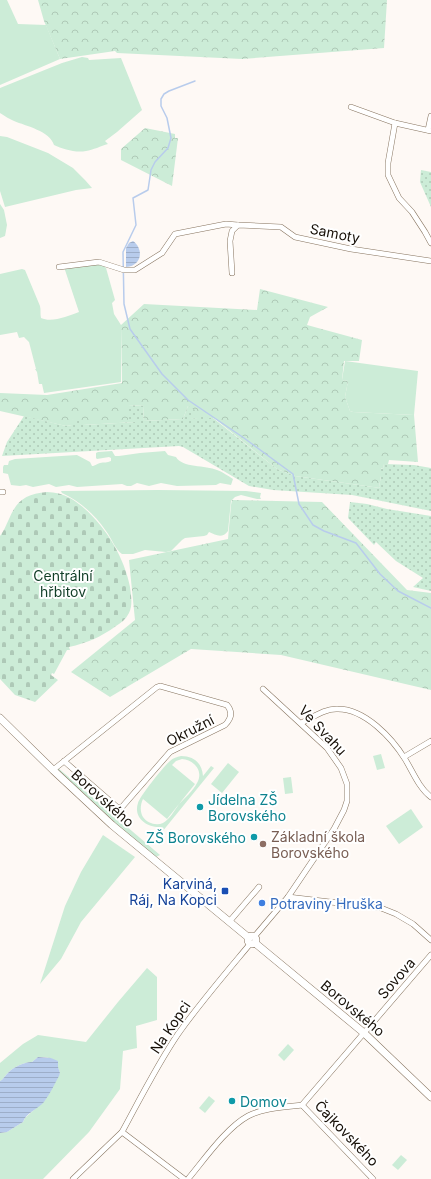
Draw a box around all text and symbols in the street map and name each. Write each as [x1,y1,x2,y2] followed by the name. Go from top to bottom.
[309,220,361,246] street label: Samoty
[33,567,93,600] park label: Centrální hřbitov
[296,701,350,759] street label: Ve Svahu
[163,711,217,749] street label: Okružní
[68,766,138,830] street label: Borovského
[208,791,286,824] place label: Jídelna ZŠ Borovského
[195,802,205,812] marker: Jídelna ZŠ Borovského
[271,828,365,861] place label: Základní škola Borovského
[146,829,246,846] place label: ZŠ Borovského
[249,832,259,842] marker: ZŠ Borovského
[258,839,268,849] marker: Základní škola Borovského
[129,875,217,908] place label: Karviná, Ráj, Na Kopci
[220,886,230,896] marker: Karviná, Ráj, Na Kopci
[270,895,383,912] place label: Potraviny Hruška
[257,898,267,908] marker: Potraviny Hruška
[374,954,418,1002] street label: Sovova
[318,976,388,1040] street label: Borovského
[146,998,194,1056] street label: Na Kopci
[240,1093,287,1110] place label: Domov
[227,1096,237,1106] marker: Domov
[312,1097,382,1169] street label: Čajkovského

